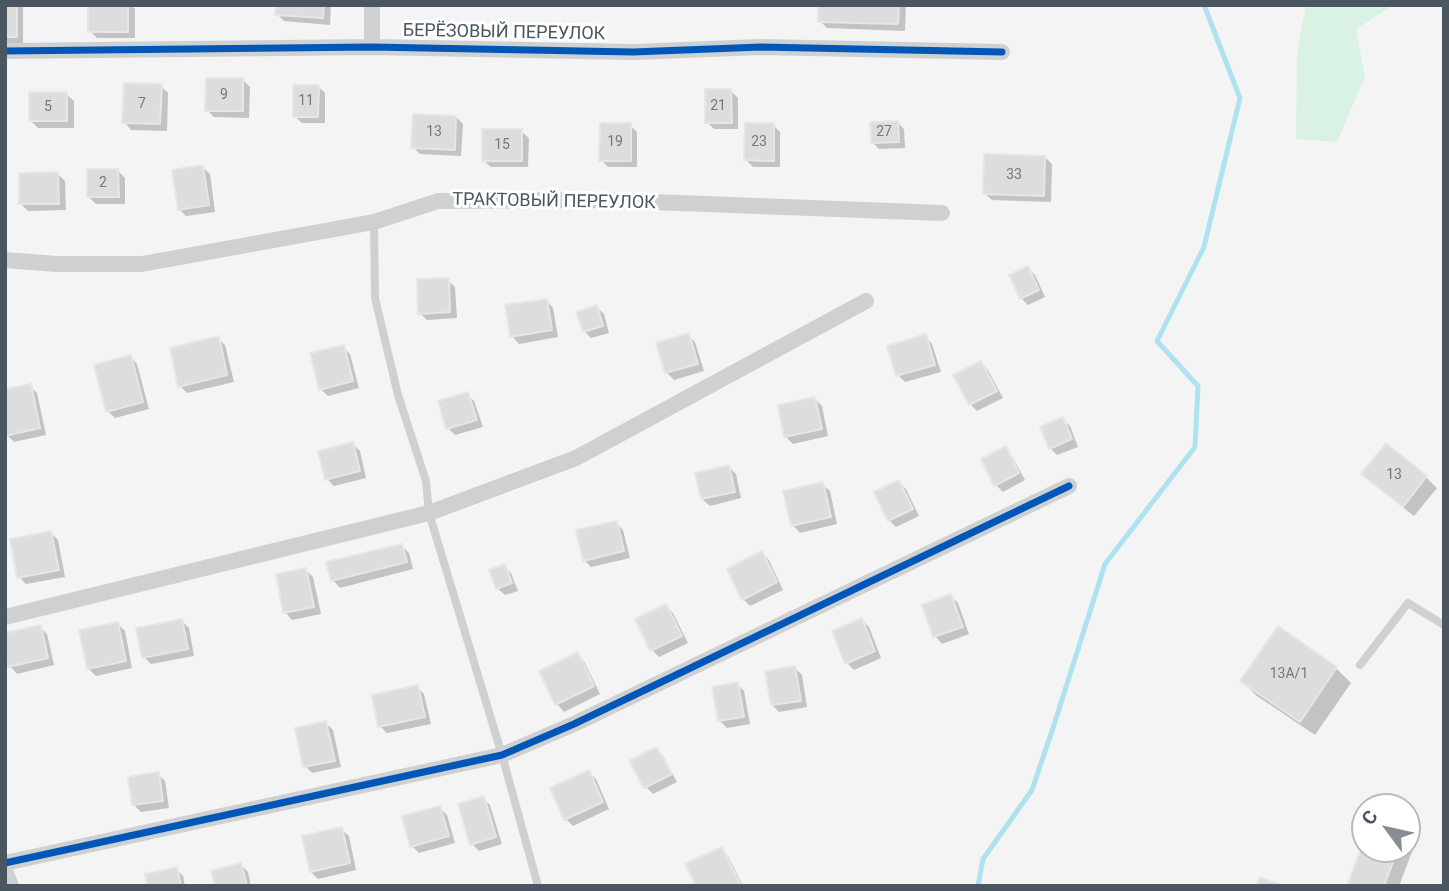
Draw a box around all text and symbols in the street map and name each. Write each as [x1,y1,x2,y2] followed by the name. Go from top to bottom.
[403,20,605,46] street label: БЕРЁЗОВЫЙ ПЕРЕУЛОК
[220,87,228,103] house number: 9
[298,93,314,109] house number: 11
[138,96,146,112] house number: 7
[710,98,726,114] house number: 21
[44,99,52,115] house number: 5
[426,124,442,140] house number: 13
[876,124,892,140] house number: 27
[607,134,623,150] house number: 19
[751,134,767,150] house number: 23
[494,137,510,153] house number: 15
[1006,167,1022,183] house number: 33
[99,175,107,191] house number: 2
[452,189,656,215] street label: ТРАКТОВЫЙ ПЕРЕУЛОК
[1386,467,1402,483] house number: 13
[1270,666,1308,682] house number: 13А/1
[1351,793,1421,863] north arrow
[1357,806,1383,829] text: С

